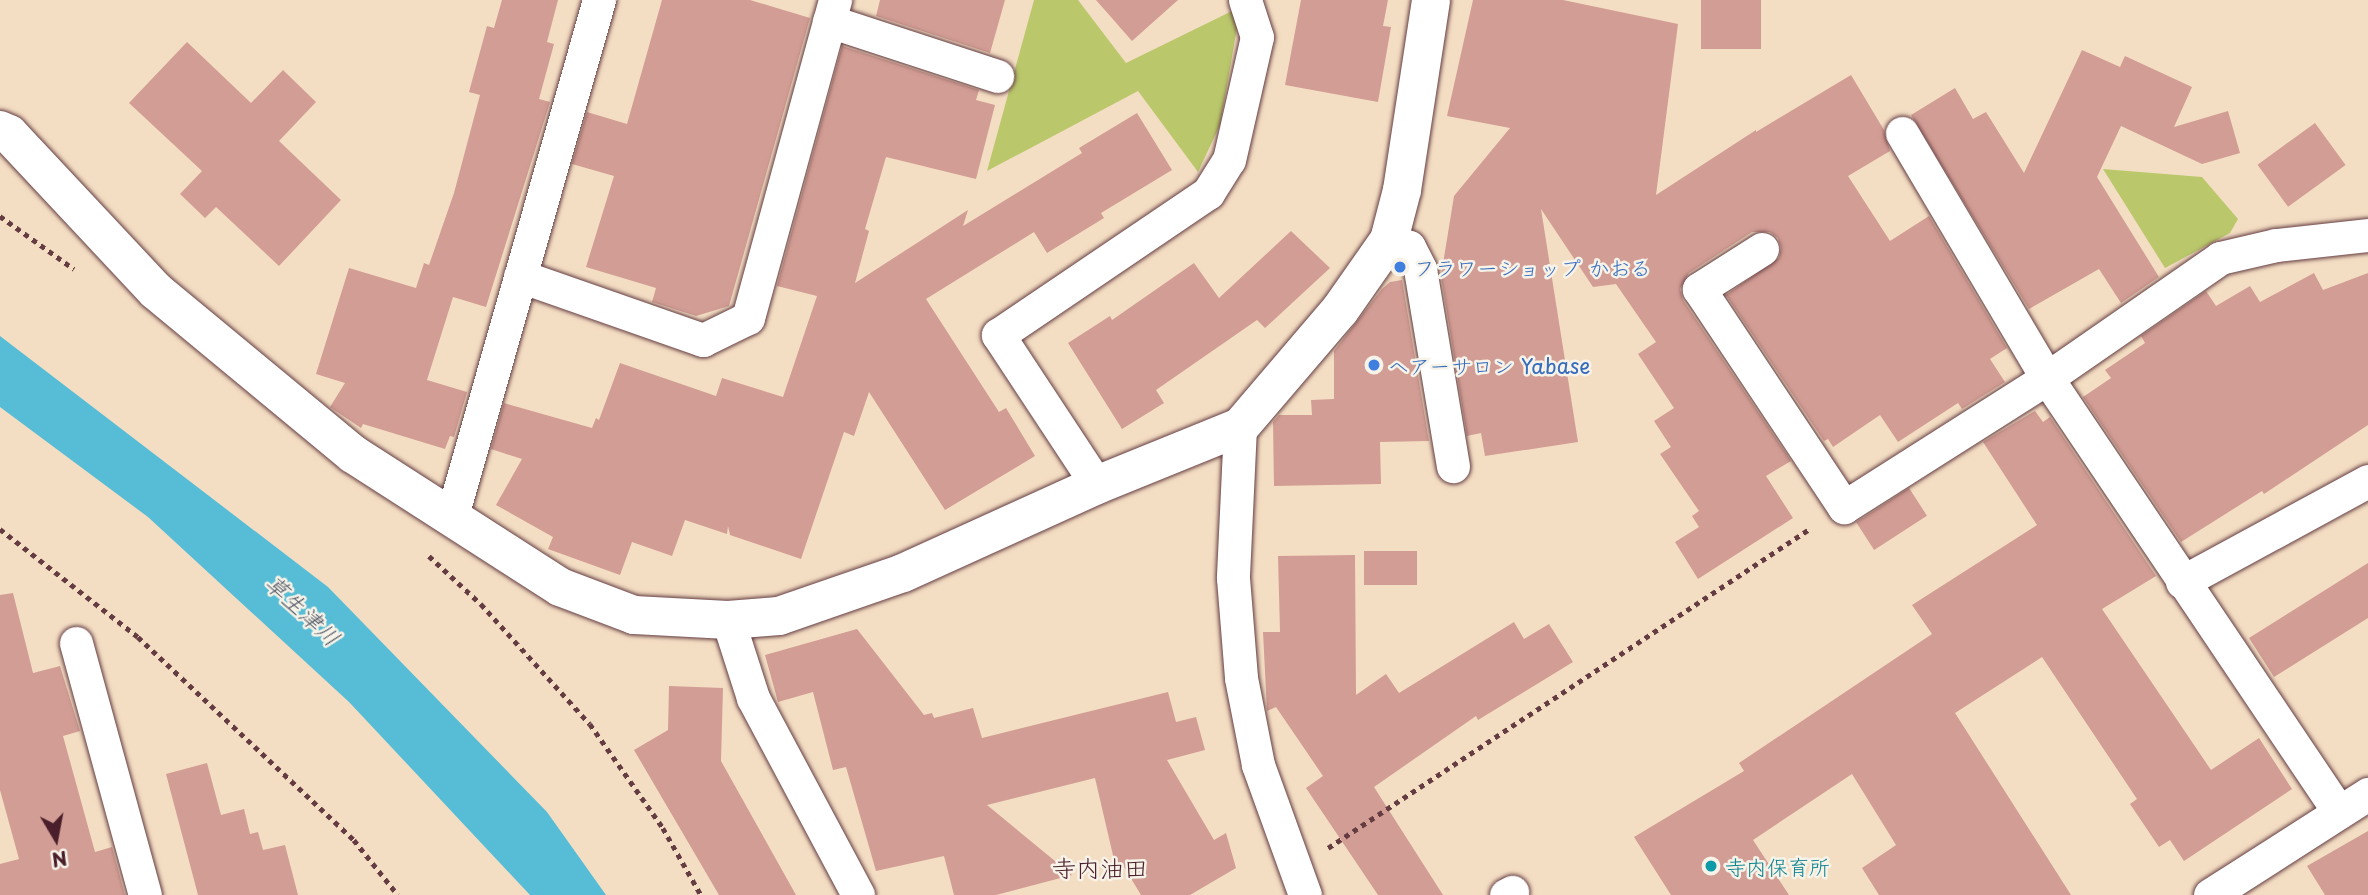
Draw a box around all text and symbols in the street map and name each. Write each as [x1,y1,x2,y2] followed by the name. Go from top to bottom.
[1414,254,1652,280] place label: フラワーショップ かおる
[1392,259,1408,275] marker: フラワーショップ かおる
[1388,352,1590,378] place label: ヘアーサロン Yabase
[1366,357,1382,373] marker: ヘアーサロン Yabase
[260,569,346,651] water label: 草生津川
[21,804,91,874] north arrow
[50,845,69,875] text: N
[1725,853,1830,879] place label: 寺内保育所
[1052,854,1148,882] district label: 寺内油田
[1703,858,1719,874] marker: 寺内保育所

